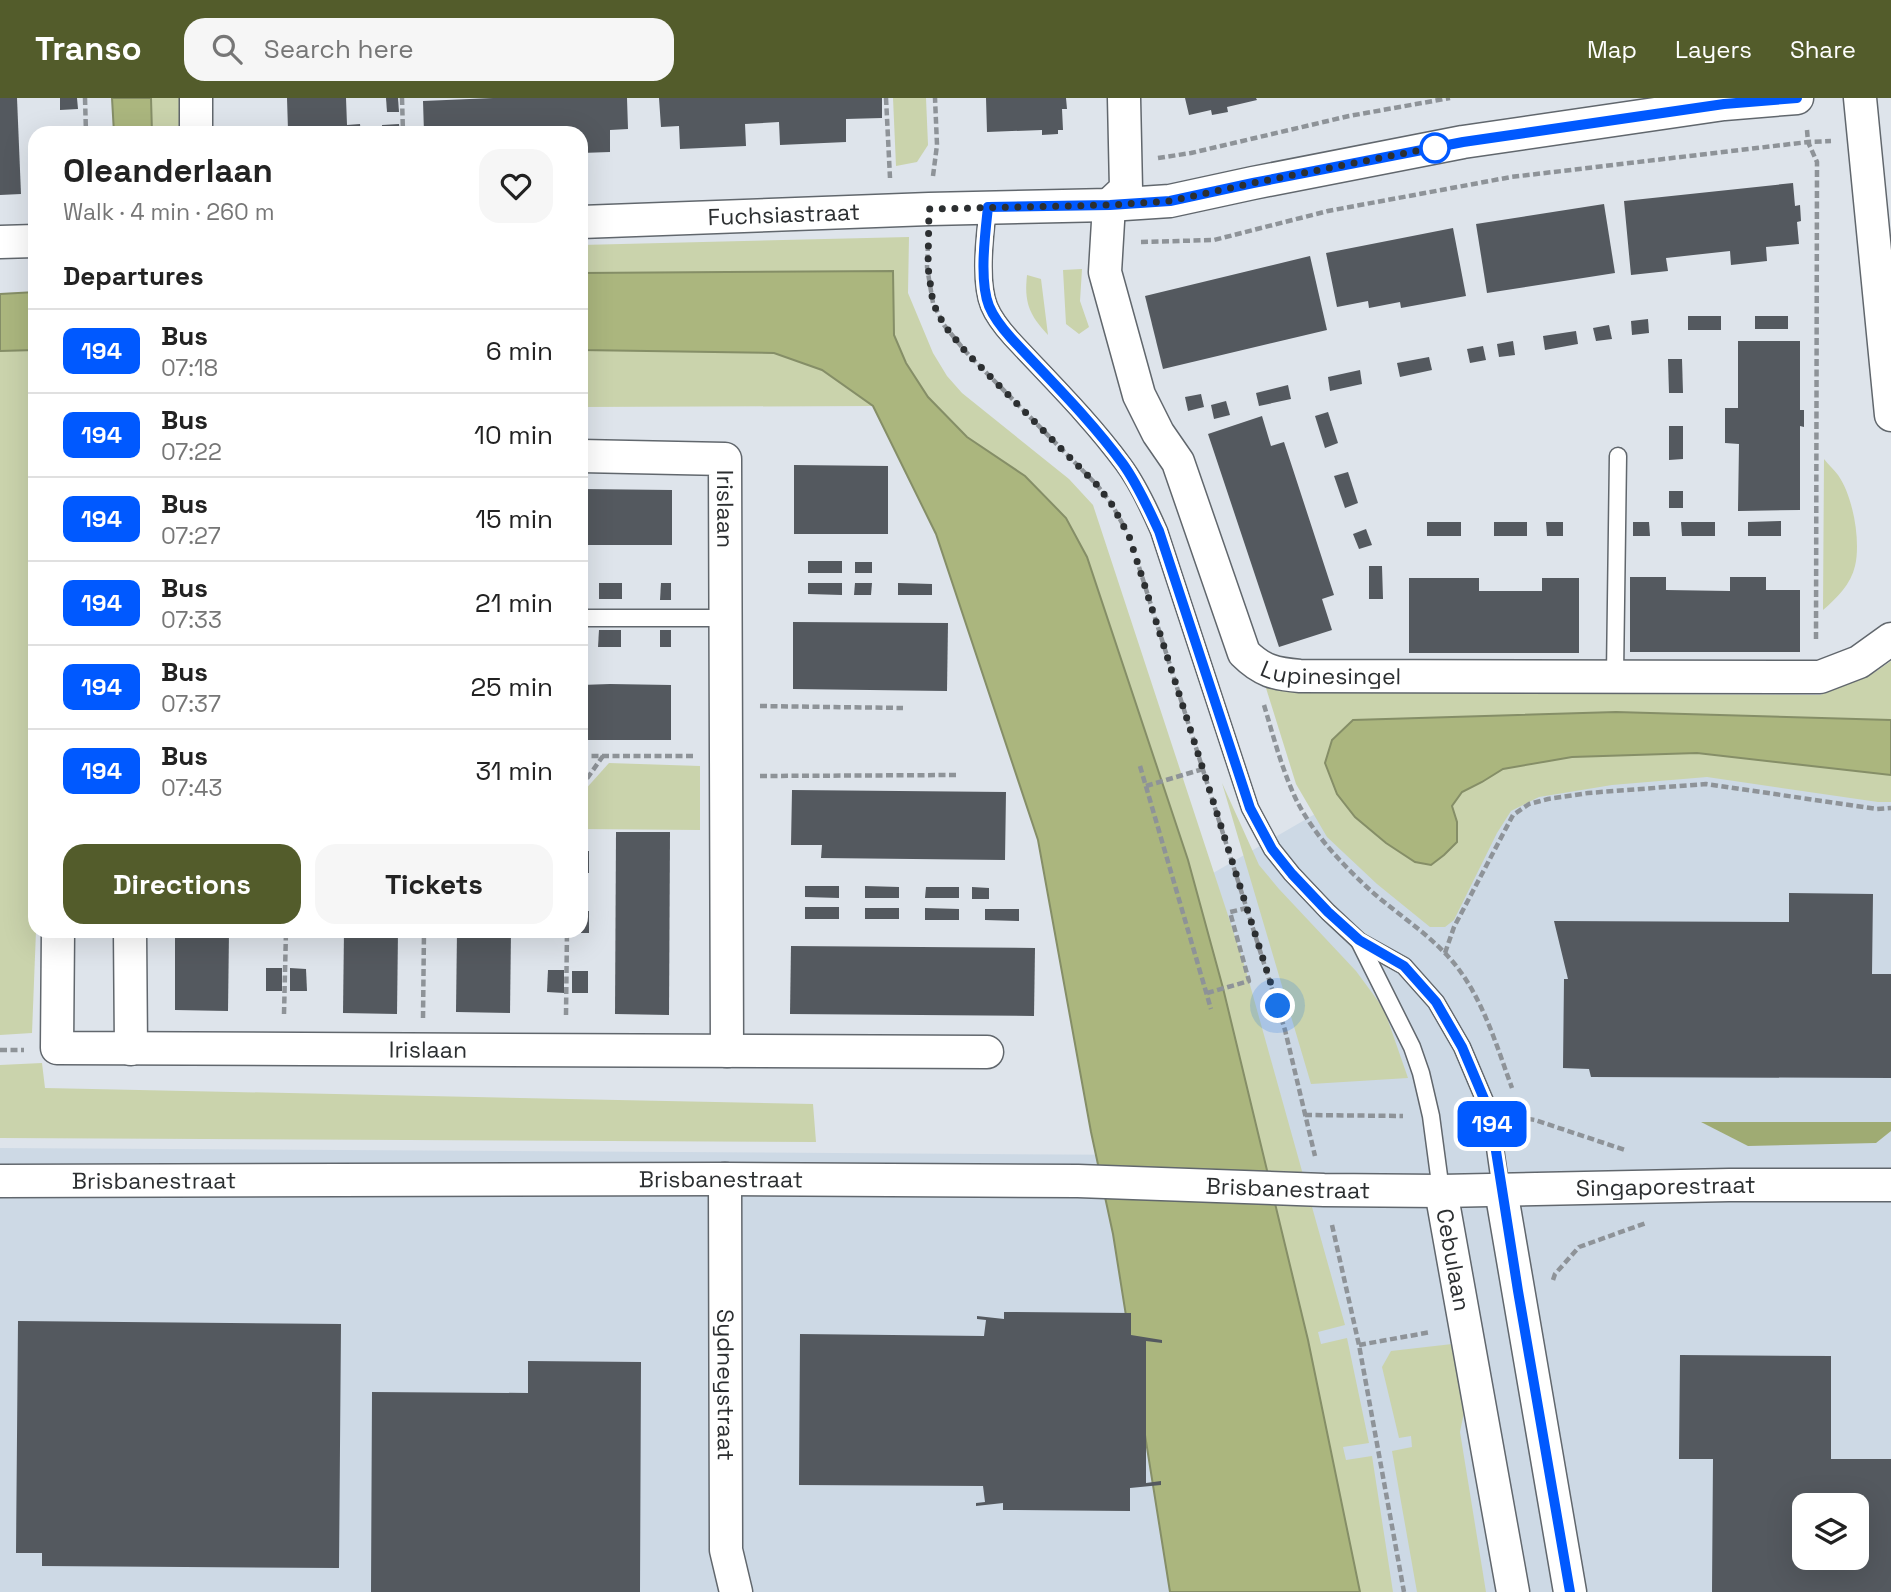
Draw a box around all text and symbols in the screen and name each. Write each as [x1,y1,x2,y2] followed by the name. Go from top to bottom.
[184,18,674,81] search box
[35,28,142,70] text: Transo
[208,30,246,68] icon: search
[264,32,414,66] text: Search here
[1587,34,1637,65] text: Map
[1675,34,1752,65] text: Layers
[1790,34,1856,65] text: Share
[1420,133,1450,163] unlabelled marker
[479,149,553,223] button: heart
[63,150,273,192] text: Oleanderlaan
[63,197,275,227] text: Walk · 4 min · 260 m
[707,197,861,232] street label: Fuchsiastraat
[63,259,204,293] text: Departures
[161,319,208,353] text: Bus
[486,334,553,368] text: 6 min
[81,335,122,366] text: 194
[161,353,218,383] text: 07:18
[161,403,208,437] text: Bus
[474,418,553,452] text: 10 min
[81,419,122,450] text: 194
[161,437,222,467] text: 07:22
[710,470,740,548] street label: Irislaan
[161,487,208,521] text: Bus
[475,502,553,536] text: 15 min
[81,503,122,534] text: 194
[161,521,221,551] text: 07:27
[161,571,208,605] text: Bus
[475,586,553,620] text: 21 min
[81,587,122,618] text: 194
[161,605,222,635] text: 07:33
[1256,654,1401,691] street label: Lupinesingel
[161,655,208,689] text: Bus
[470,670,553,704] text: 25 min
[81,671,122,702] text: 194
[161,689,221,719] text: 07:37
[161,739,208,773] text: Bus
[475,754,553,788] text: 31 min
[81,755,122,786] text: 194
[161,773,222,803] text: 07:43
[63,844,301,924] button: Directions
[315,844,553,924] button: Tickets
[1260,988,1295,1023] your location
[389,1034,467,1065] street label: Irislaan
[1452,1101,1532,1147] line badge: 194
[1472,1108,1512,1139] text: 194
[639,1164,803,1194] street label: Brisbanestraat
[72,1165,236,1196] street label: Brisbanestraat
[1576,1170,1756,1203] street label: Singaporestraat
[1205,1171,1370,1205] street label: Brisbanestraat
[1429,1206,1477,1313] street label: Cebulaan
[710,1309,741,1461] street label: Sydneystraat
[1792,1493,1869,1570] map controls
[1792,1493,1869,1570] button: layers

